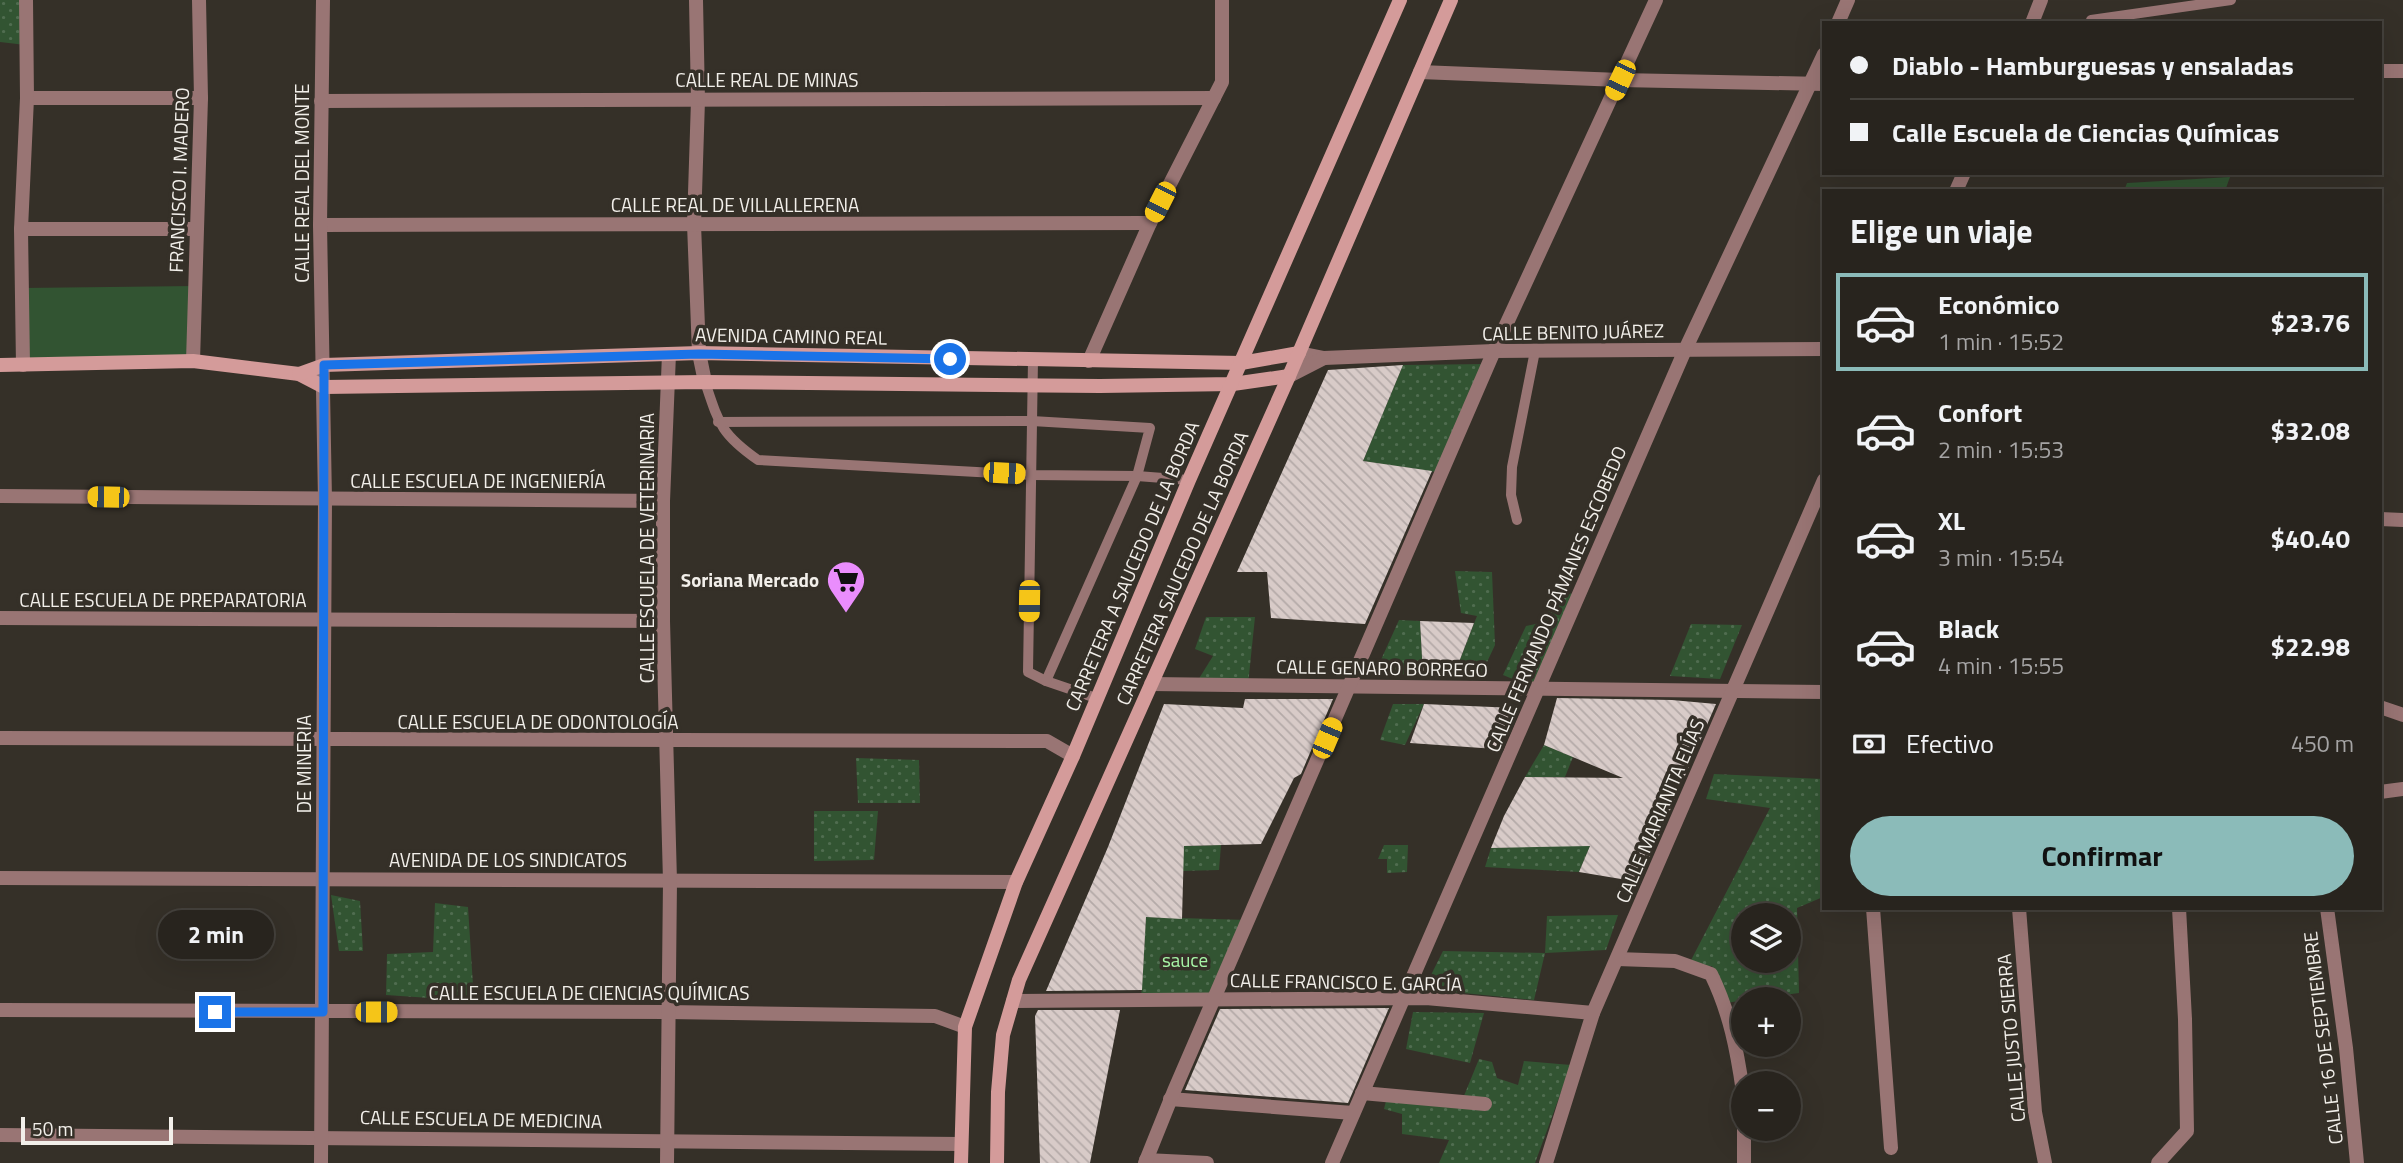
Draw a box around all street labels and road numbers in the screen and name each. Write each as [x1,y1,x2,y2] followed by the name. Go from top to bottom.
[675,65,859,94] street label: CALLE REAL DE MINAS
[287,83,316,283] street label: CALLE REAL DEL MONTE
[161,87,196,273] street label: FRANCISCO I. MADERO
[611,190,859,219] street label: CALLE REAL DE VILLALLERENA
[1482,315,1664,348] street label: CALLE BENITO JUÁREZ
[695,319,887,352] street label: AVENIDA CAMINO REAL
[632,413,661,683] street label: CALLE ESCUELA DE VETERINARIA
[1057,416,1206,715] street label: CARRETERA A SAUCEDO DE LA BORDA
[1108,426,1255,710] street label: CARRETERA SAUCEDO DE LA BORDA
[1478,441,1633,756] street label: CALLE FERNANDO PÁMANES ESCOBEDO
[350,466,606,495] street label: CALLE ESCUELA DE INGENIERÍA
[19,585,307,614] street label: CALLE ESCUELA DE PREPARATORIA
[1276,651,1488,684] street label: CALLE GENARO BORREGO
[397,707,679,736] street label: CALLE ESCUELA DE ODONTOLOGÍA
[1608,714,1711,907] street label: CALLE MARIANITA ELÍAS
[289,715,318,813] street label: DE MINERIA
[389,845,627,874] street label: AVENIDA DE LOS SINDICATOS
[2295,930,2350,1146] street label: CALLE 16 DE SEPTIEMBRE
[1989,953,2032,1123] street label: CALLE JUSTO SIERRA
[1230,965,1462,998] street label: CALLE FRANCISCO E. GARCÍA
[429,978,749,1007] street label: CALLE ESCUELA DE CIENCIAS QUÍMICAS
[360,1102,602,1135] street label: CALLE ESCUELA DE MEDICINA

